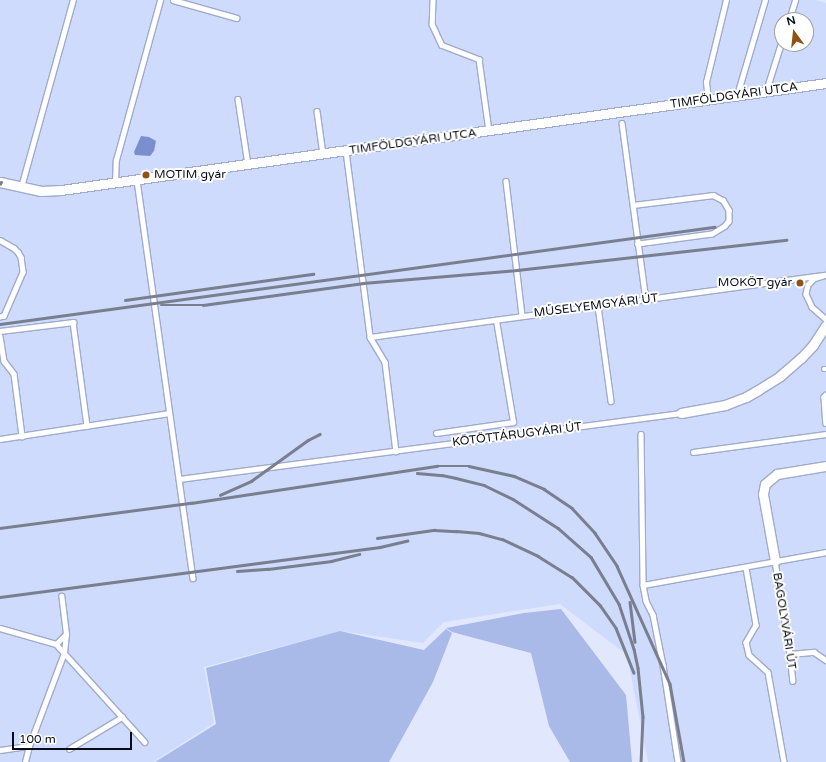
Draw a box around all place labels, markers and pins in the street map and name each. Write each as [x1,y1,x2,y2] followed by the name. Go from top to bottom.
[154,168,226,182] place label: MOTIM gyár
[141,170,151,180] marker: MOTIM gyár
[718,276,792,290] place label: MOKÖT gyár
[795,278,805,288] marker: MOKÖT gyár

